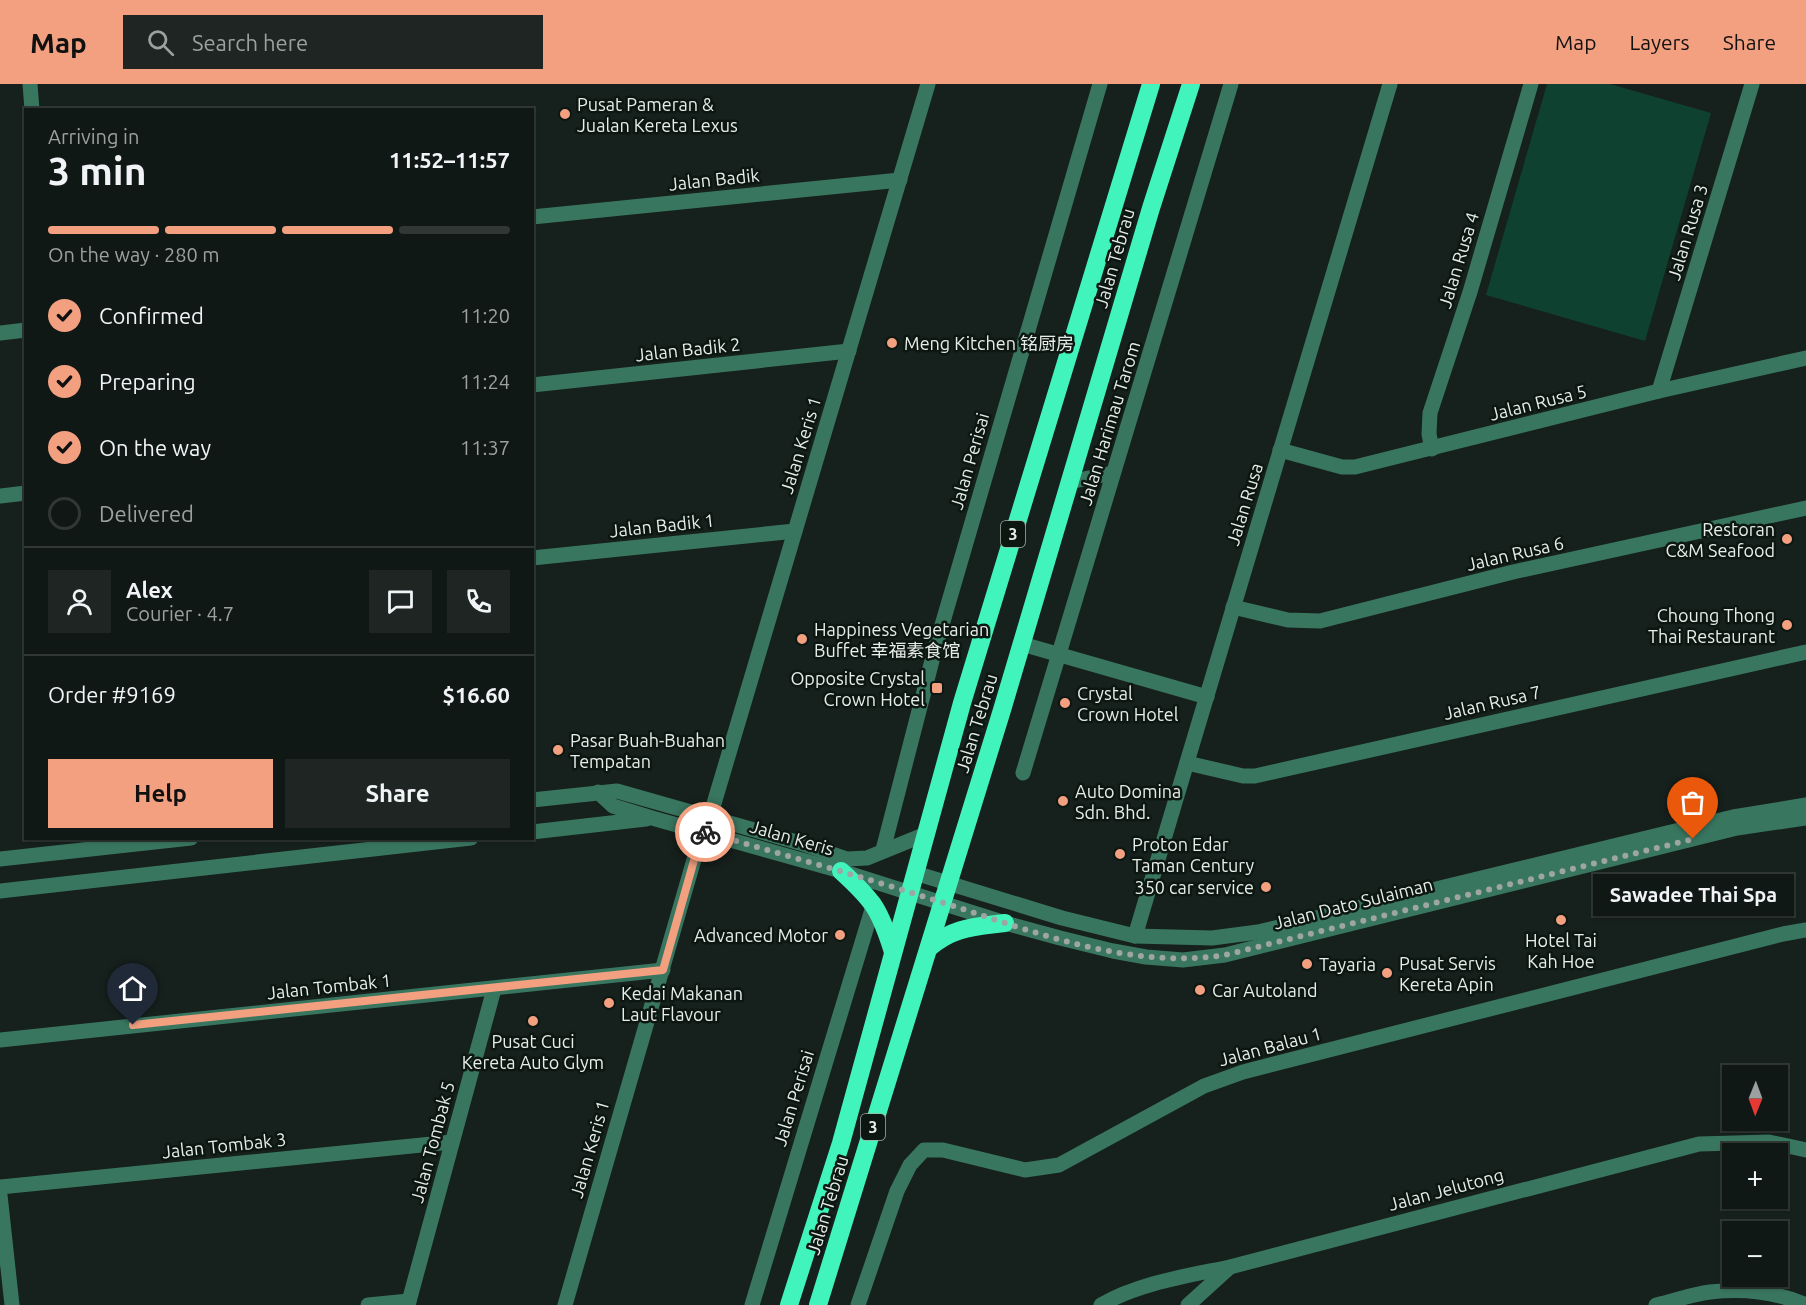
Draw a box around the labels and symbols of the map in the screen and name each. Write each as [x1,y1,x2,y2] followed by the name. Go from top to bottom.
[577,94,738,135] place label: Pusat Pameran & Jualan Kereta Lexus
[558,107,572,121] marker: Pusat Pameran & Jualan Kereta Lexus
[668,164,760,194] street label: Jalan Badik
[1663,182,1711,282] street label: Jalan Rusa 3
[1090,206,1138,310] street label: Jalan Tebrau
[1434,210,1482,310] street label: Jalan Rusa 4
[904,333,1074,353] place label: Meng Kitchen 铭厨房
[635,334,741,364] street label: Jalan Badik 2
[885,336,899,350] marker: Meng Kitchen 铭厨房
[1075,339,1143,507] street label: Jalan Harimau Tarom
[1487,380,1589,424] street label: Jalan Rusa 5
[776,394,824,496] street label: Jalan Keris 1
[946,410,992,512] street label: Jalan Perisai
[1222,460,1266,548] street label: Jalan Rusa
[609,510,715,540] street label: Jalan Badik 1
[1665,519,1775,560] place label: Restoran C&M Seafood
[1001,521,1025,547] road number: 3
[1464,532,1566,574] street label: Jalan Rusa 6
[1780,532,1794,546] marker: Restoran C&M Seafood
[1648,605,1775,646] place label: Choung Thong Thai Restaurant
[1780,618,1794,632] marker: Choung Thong Thai Restaurant
[814,619,989,660] place label: Happiness Vegetarian Buffet 幸福素食馆
[795,632,809,646] marker: Happiness Vegetarian Buffet 幸福素食馆
[790,668,925,709] place label: Opposite Crystal Crown Hotel
[951,671,1001,775] street label: Jalan Tebrau
[930,681,944,695] marker: Opposite Crystal Crown Hotel
[1441,681,1543,723] street label: Jalan Rusa 7
[1077,683,1179,724] place label: Crystal Crown Hotel
[1058,696,1072,710] marker: Crystal Crown Hotel
[570,730,725,771] place label: Pasar Buah-Buahan Tempatan
[551,743,565,757] marker: Pasar Buah-Buahan Tempatan
[1667,777,1718,839] pin
[1075,781,1181,822] place label: Auto Domina Sdn. Bhd.
[1056,794,1070,808] marker: Auto Domina Sdn. Bhd.
[675,802,735,862] courier
[748,816,836,859] street label: Jalan Keris
[1132,834,1255,875] place label: Proton Edar Taman Century
[1113,847,1127,861] marker: Proton Edar Taman Century
[1271,874,1435,932] street label: Jalan Dato Sulaiman
[1592,875,1794,917] callout: Sawadee Thai Spa
[1135,877,1254,897] place label: 350 car service
[1259,880,1273,894] marker: 350 car service
[1554,913,1568,927] marker: Hotel Tai Kah Hoe
[694,925,828,945] place label: Advanced Motor
[833,928,847,942] marker: Advanced Motor
[1525,930,1597,971] place label: Hotel Tai Kah Hoe
[1399,953,1496,994] place label: Pusat Servis Kereta Apin
[1319,954,1376,974] place label: Tayaria
[1300,957,1314,971] marker: Tayaria
[107,963,158,1025] pin
[1380,966,1394,980] marker: Pusat Servis Kereta Apin
[266,970,392,1002] street label: Jalan Tombak 1
[1212,980,1318,1000] place label: Car Autoland
[621,983,743,1024] place label: Kedai Makanan Laut Flavour
[1193,983,1207,997] marker: Car Autoland
[602,996,616,1010] marker: Kedai Makanan Laut Flavour
[526,1014,540,1028] marker: Pusat Cuci Kereta Auto Glym
[1216,1023,1324,1069] street label: Jalan Balau 1
[462,1031,604,1072] place label: Pusat Cuci Kereta Auto Glym
[769,1048,817,1148] street label: Jalan Perisai
[1722,1065,1788,1131] north arrow
[406,1079,458,1205] street label: Jalan Tombak 5
[566,1098,612,1200] street label: Jalan Keris 1
[861,1114,885,1140] road number: 3
[161,1129,287,1161] street label: Jalan Tombak 3
[802,1153,852,1257] street label: Jalan Tebrau
[1386,1164,1506,1214] street label: Jalan Jelutong

